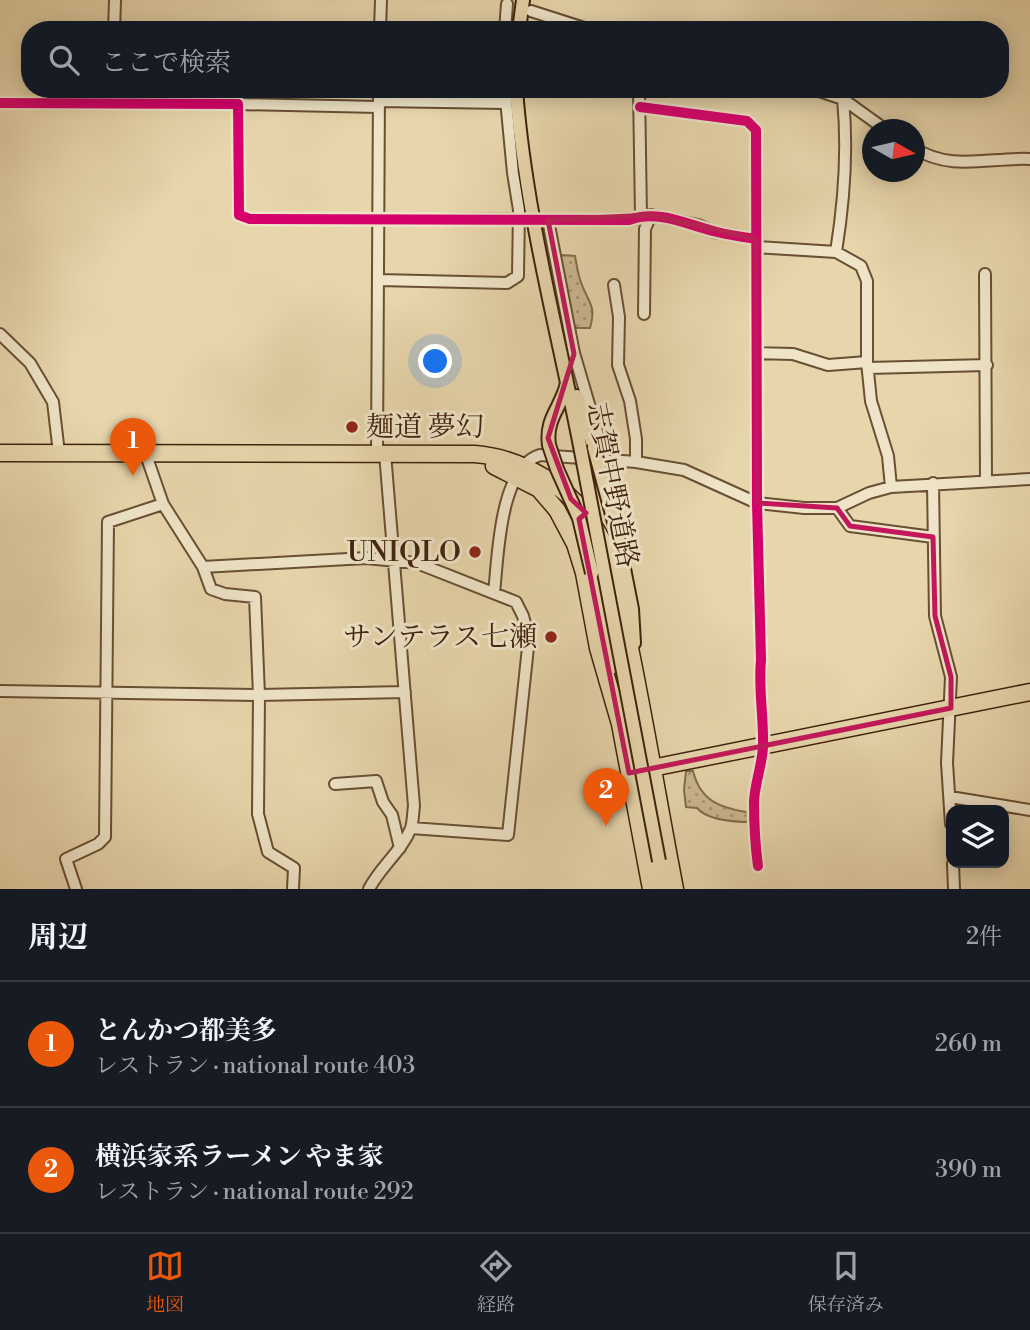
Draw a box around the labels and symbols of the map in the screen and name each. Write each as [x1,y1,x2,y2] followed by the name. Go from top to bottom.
[862,119,925,182] north arrow
[418,344,452,378] your location
[579,399,645,571] street label: 志賀中野道路
[366,410,484,445] place label: 麺道 夢幻
[110,418,156,476] pin: 1
[344,419,360,435] marker: 麺道 夢幻
[347,535,461,570] place label: UNIQLO
[467,544,483,560] marker: UNIQLO
[343,620,537,655] place label: サンテラス七瀬
[543,629,559,645] marker: サンテラス七瀬
[583,768,629,826] pin: 2

